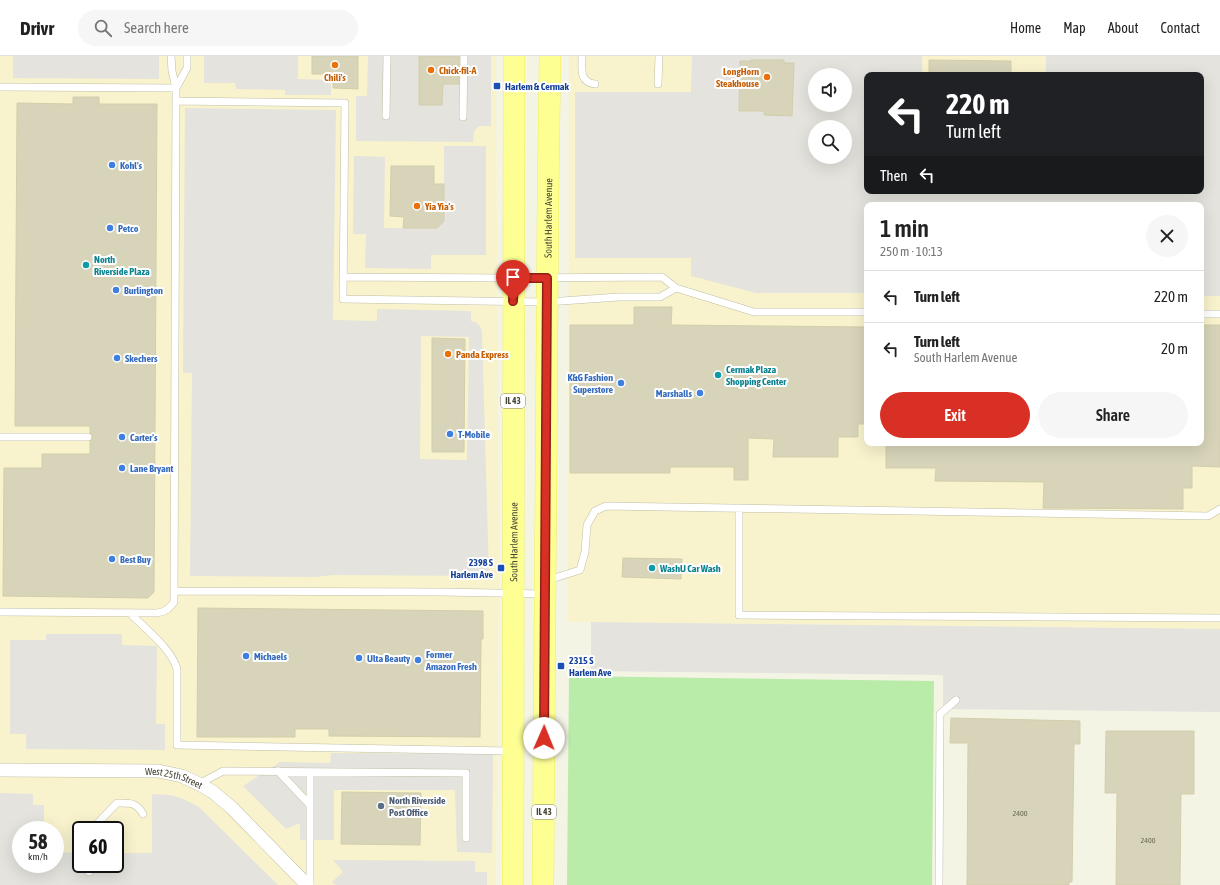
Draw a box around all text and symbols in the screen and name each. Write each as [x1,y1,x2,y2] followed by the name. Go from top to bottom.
[78,10,358,46] search box
[20,17,54,39] text: Drivr
[92,17,114,39] icon: search
[124,19,189,36] text: Search here
[1010,20,1041,36] text: Home
[1063,20,1086,36] text: Map
[1108,20,1139,36] text: About
[1161,20,1200,36] text: Contact
[330,60,340,70] marker: Chili's
[426,65,436,75] marker: Chick-fil-A
[439,65,476,76] place label: Chick-fil-A
[716,66,759,89] place label: LongHorn Steakhouse
[808,68,852,164] map controls
[808,68,852,112] button: sound
[324,72,346,83] place label: Chili's
[762,72,772,82] marker: LongHorn Steakhouse
[492,81,502,91] marker: Harlem & Cermak
[505,81,569,92] place label: Harlem & Cermak
[880,88,932,140] icon: left
[946,88,1009,120] text: 220 m
[808,120,852,164] button: search
[946,121,1001,142] text: Turn left
[107,160,117,170] marker: Kohl's
[120,160,143,171] place label: Kohl's
[916,164,938,186] icon: left
[880,167,908,184] text: Then
[542,178,554,258] street label: South Harlem Avenue
[412,201,422,211] marker: Yia Yia's
[424,201,454,212] place label: Yia Yia's
[880,215,929,242] text: 1 min
[1146,215,1188,257] button: close
[105,223,115,233] marker: Petco
[118,223,139,234] place label: Petco
[880,244,943,259] text: 250 m · 10:13
[94,254,150,277] place label: North Riverside Plaza
[81,260,91,270] marker: North Riverside Plaza
[496,260,530,301] pin
[502,266,524,288] icon: arrive
[111,285,121,295] marker: Burlington
[124,285,163,296] place label: Burlington
[880,286,902,308] icon: left
[914,288,960,305] text: Turn left
[1154,288,1188,305] text: 220 m
[914,333,960,350] text: Turn left
[880,338,902,360] icon: left
[1161,340,1188,357] text: 20 m
[443,349,453,359] marker: Panda Express
[456,349,509,360] place label: Panda Express
[914,350,1017,365] text: South Harlem Avenue
[112,353,122,363] marker: Skechers
[125,353,158,364] place label: Skechers
[726,364,787,387] place label: Cermak Plaza Shopping Center
[713,370,723,380] marker: Cermak Plaza Shopping Center
[568,372,613,395] place label: K&G Fashion Superstore
[616,378,626,388] marker: K&G Fashion Superstore
[656,388,692,399] place label: Marshalls
[695,388,705,398] marker: Marshalls
[880,392,1030,438] button: Exit
[1038,392,1188,438] button: Share
[501,394,525,408] road number: IL 43
[445,429,455,439] marker: T-Mobile
[458,429,490,440] place label: T-Mobile
[117,432,127,442] marker: Carter's
[130,432,158,443] place label: Carter's
[117,463,127,473] marker: Lane Bryant
[130,463,173,474] place label: Lane Bryant
[508,502,519,582] street label: South Harlem Avenue
[107,554,117,564] marker: Best Buy
[120,554,152,565] place label: Best Buy
[450,557,494,580] place label: 2398 S Harlem Ave
[496,563,506,573] marker: 2398 S Harlem Ave
[647,563,657,573] marker: WashU Car Wash
[659,563,721,574] place label: WashU Car Wash
[425,649,477,672] place label: Former Amazon Fresh
[241,651,251,661] marker: Michaels
[254,651,287,662] place label: Michaels
[354,653,364,663] marker: Ulta Beauty
[367,653,411,664] place label: Ulta Beauty
[413,655,423,665] marker: Former Amazon Fresh
[569,655,612,678] place label: 2315 S Harlem Ave
[556,661,566,671] marker: 2315 S Harlem Ave
[523,717,565,759] position arrow
[145,765,205,791] street label: West 25th Street
[389,795,446,818] place label: North Riverside Post Office
[376,801,386,811] marker: North Riverside Post Office
[532,805,556,819] road number: IL 43
[1012,809,1028,818] house number: 2400
[72,821,124,873] speed limit sign: 60
[29,830,47,853] text: 58
[1140,836,1156,845] house number: 2400
[28,851,48,862] text: km/h

